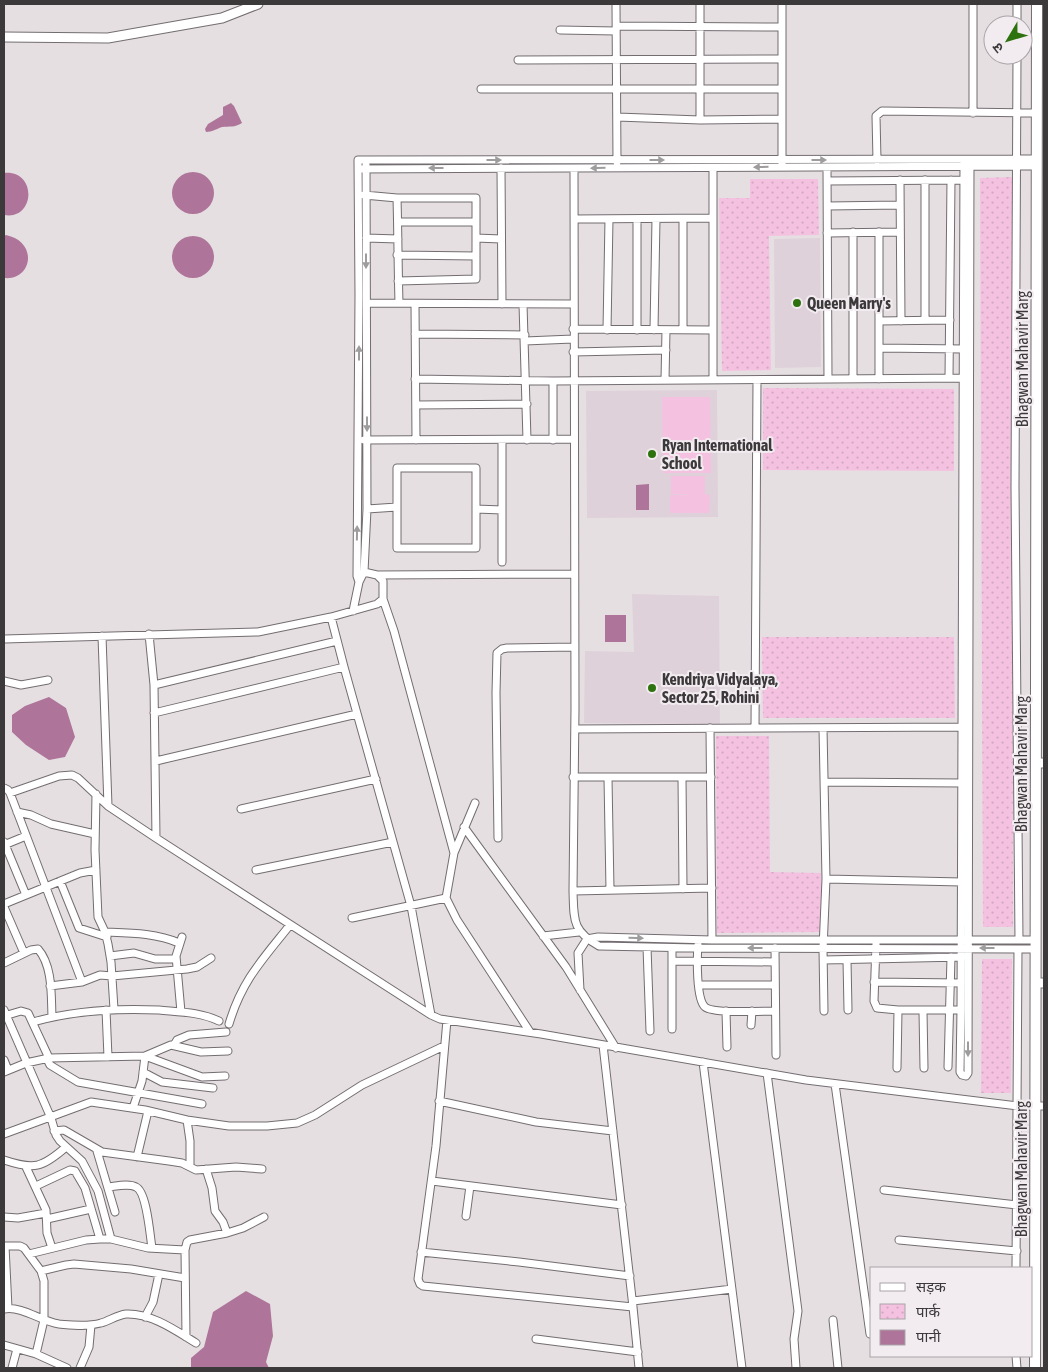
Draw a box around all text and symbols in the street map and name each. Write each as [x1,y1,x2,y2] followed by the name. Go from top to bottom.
[983,15,1033,65] north arrow
[988,39,1007,56] text: उ
[487,156,503,164] one-way arrow
[649,156,665,164] one-way arrow
[812,156,828,164] one-way arrow
[753,163,769,171] one-way arrow
[428,164,444,172] one-way arrow
[590,164,606,172] one-way arrow
[362,253,370,269] one-way arrow
[1013,291,1032,427] street label: Bhagwan Mahavir Marg
[807,294,891,312] place label: Queen Marry's
[791,297,803,309] marker: Queen Marry's
[355,345,363,361] one-way arrow
[363,416,371,432] one-way arrow
[662,436,773,472] place label: Ryan International School
[646,448,658,460] marker: Ryan International School
[353,525,361,541] one-way arrow
[662,670,778,706] place label: Kendriya Vidyalaya, Sector 25, Rohini
[646,682,658,694] marker: Kendriya Vidyalaya, Sector 25, Rohini
[1012,696,1031,832] street label: Bhagwan Mahavir Marg
[628,934,644,942] one-way arrow
[747,944,763,952] one-way arrow
[979,944,995,952] one-way arrow
[964,1041,972,1057] one-way arrow
[1012,1101,1031,1237] street label: Bhagwan Mahavir Marg
[870,1267,1033,1357] legend
[916,1278,946,1295] text: सड़क
[916,1303,940,1320] text: पार्क
[916,1328,942,1345] text: पानी

